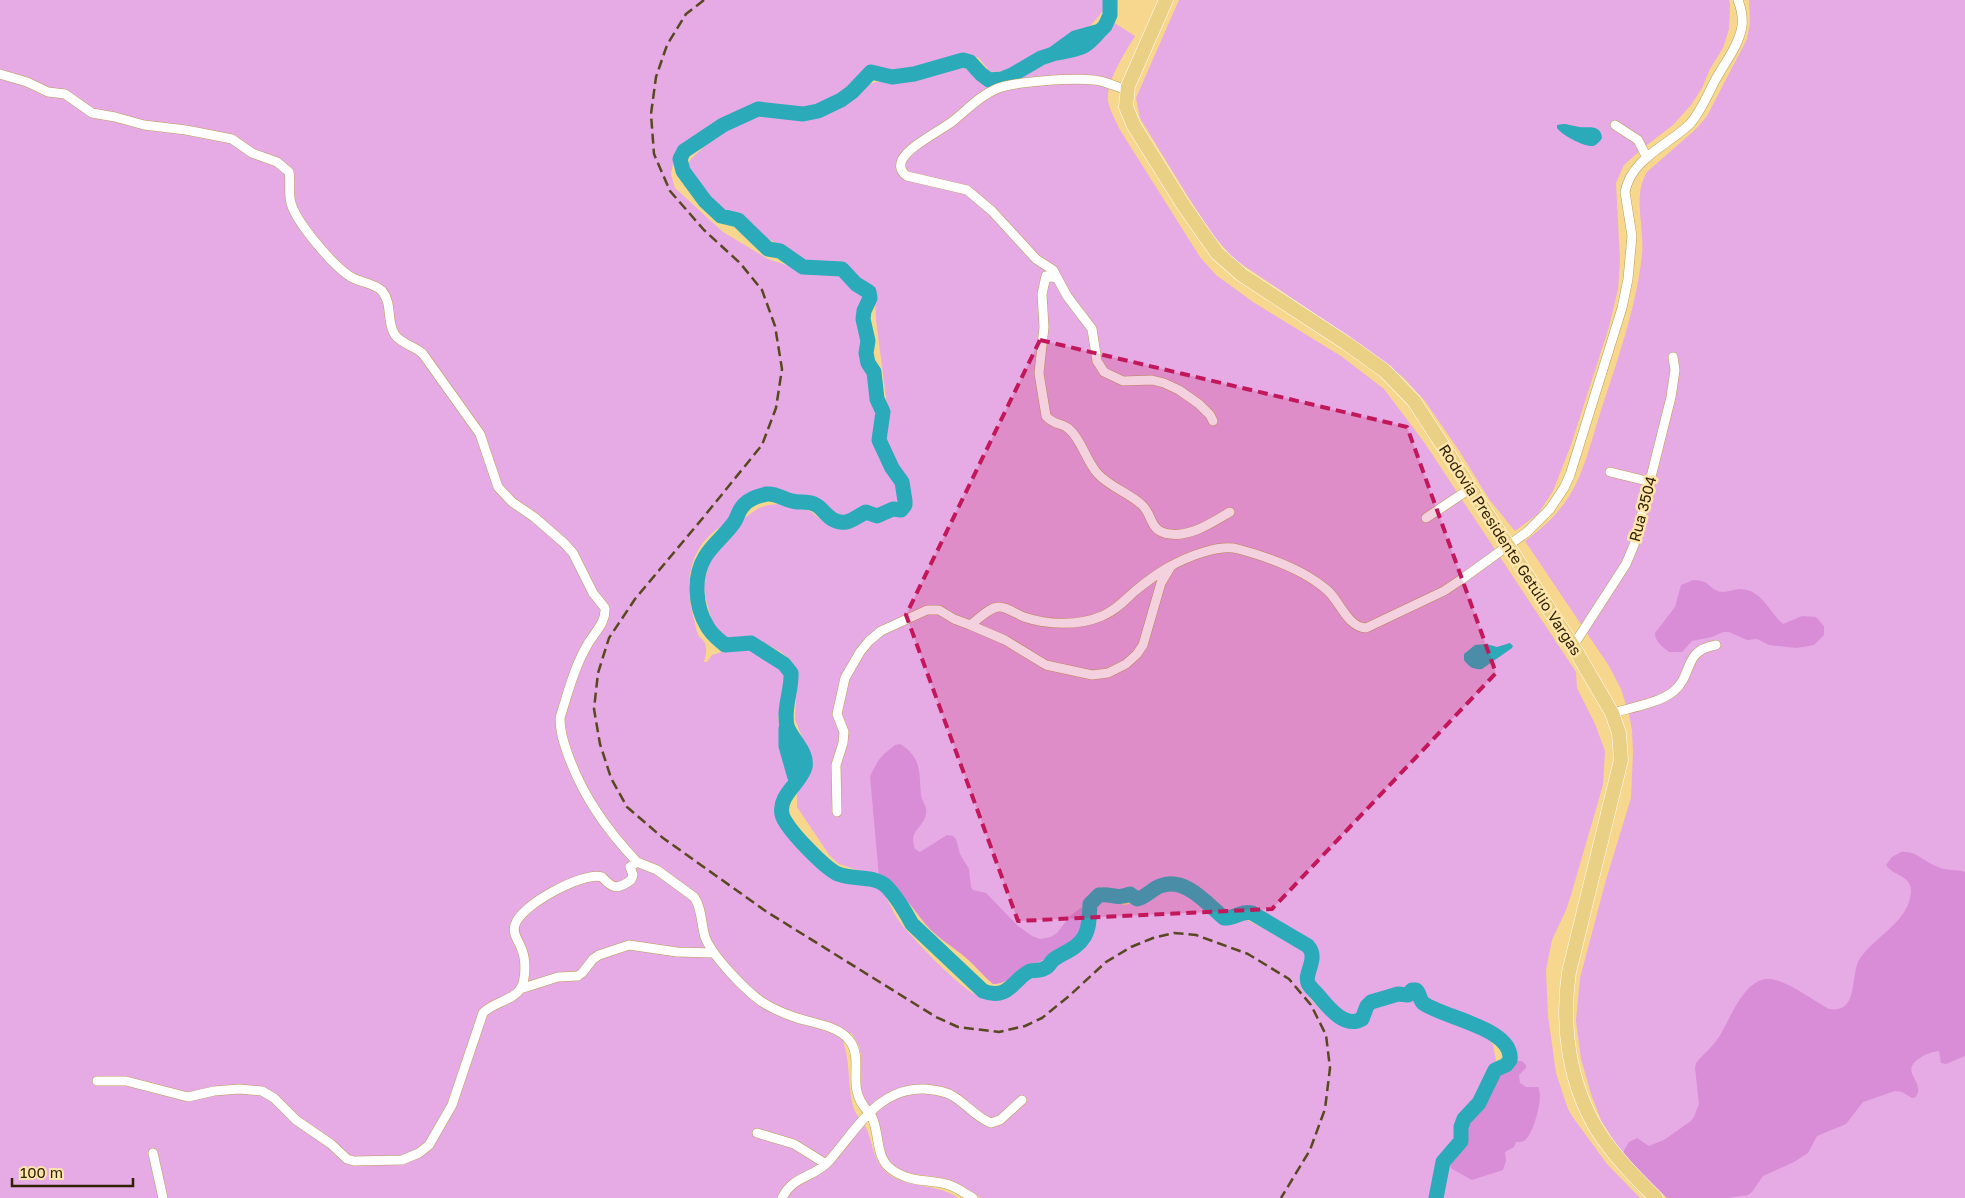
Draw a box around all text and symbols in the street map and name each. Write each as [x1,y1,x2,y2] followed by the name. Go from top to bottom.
[1436,440,1586,658] street label: Rodovia Presidente Getúlio Vargas
[1625,474,1659,543] street label: Rua 3504
[12,1156,134,1188] scale bar
[20,1163,63,1181] text: 100 m

